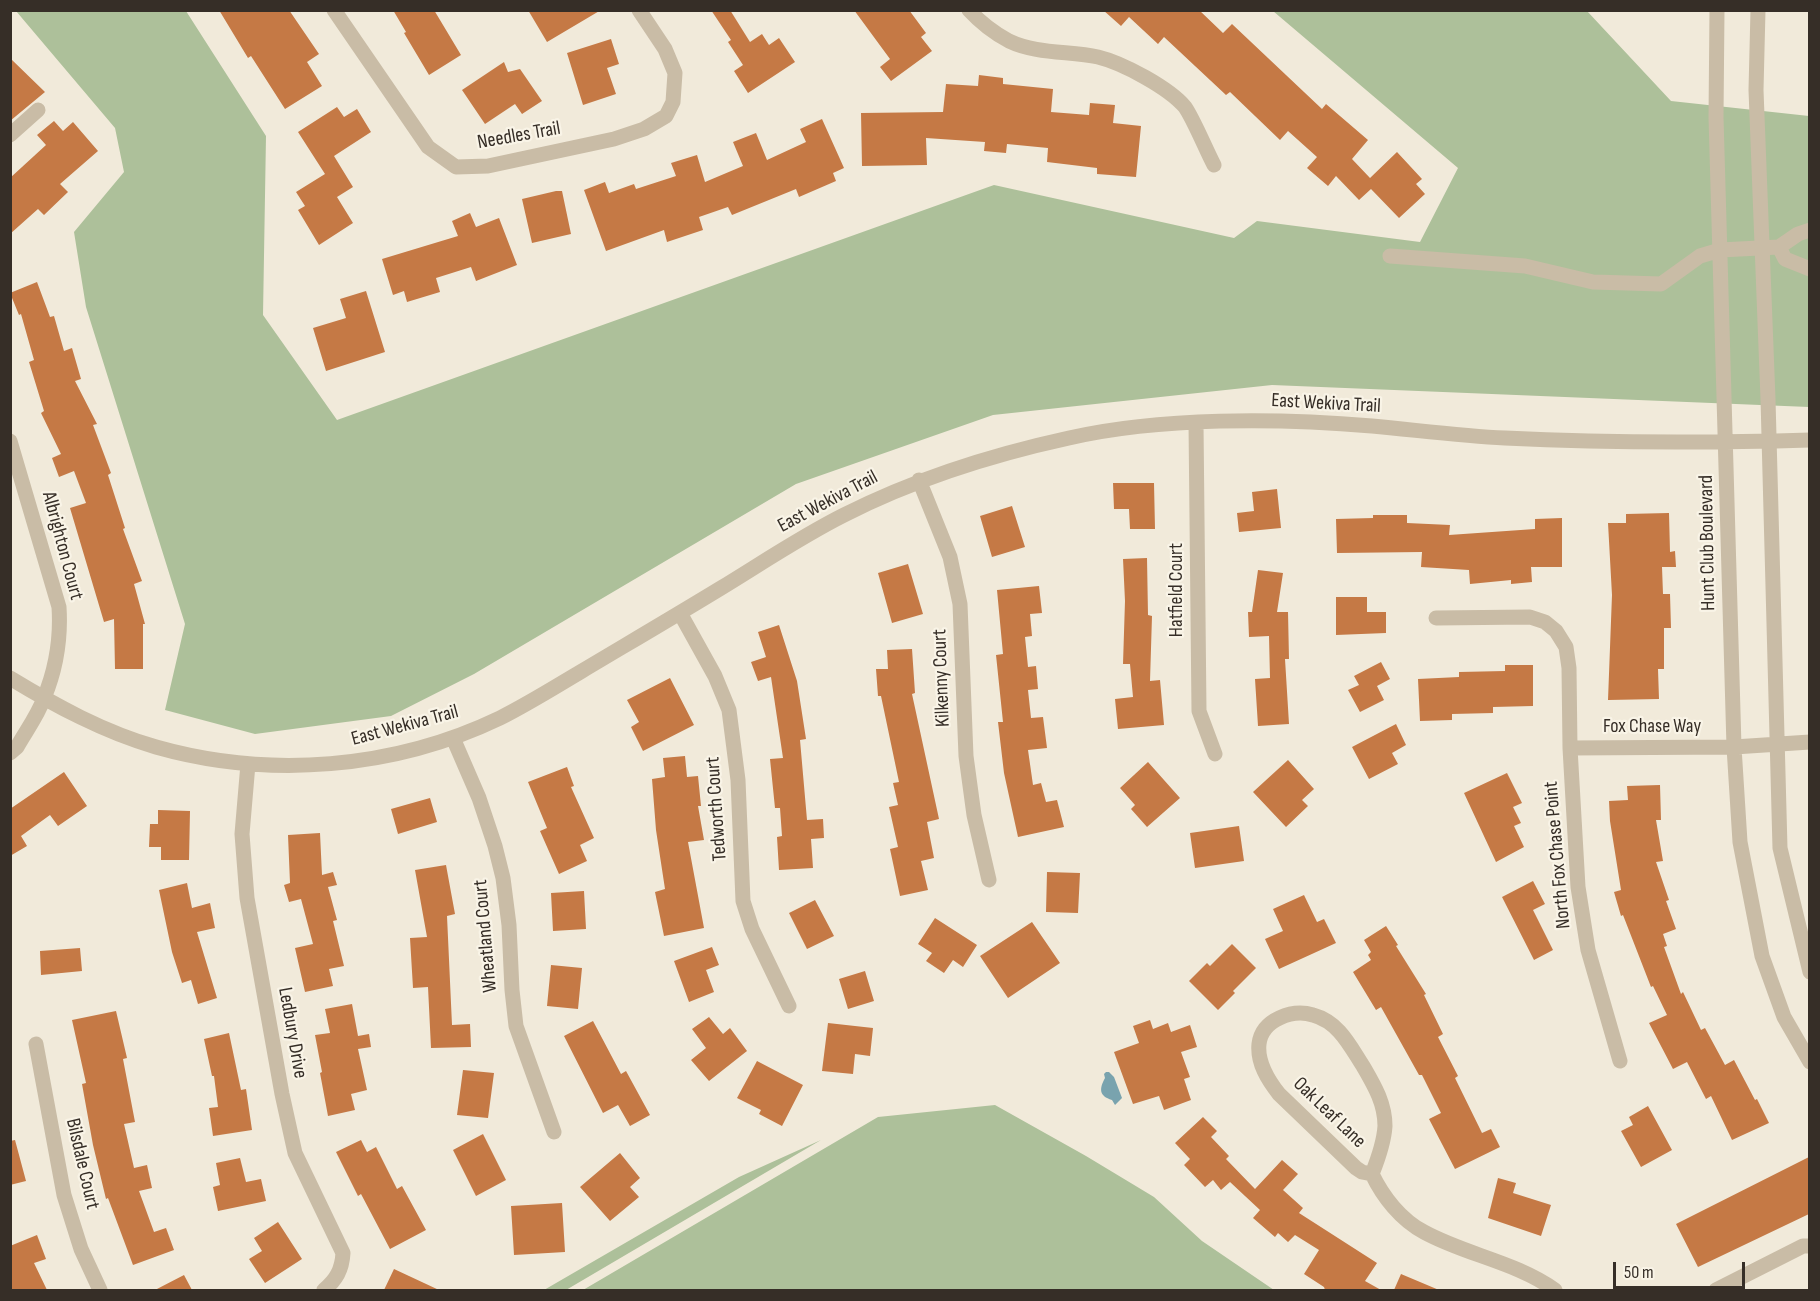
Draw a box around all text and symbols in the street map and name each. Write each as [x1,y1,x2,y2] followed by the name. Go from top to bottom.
[476,117,562,155] street label: Needles Trail
[1271,389,1381,419] street label: East Wekiva Trail
[774,466,882,538] street label: East Wekiva Trail
[1695,475,1721,611] street label: Hunt Club Boulevard
[36,489,88,603] street label: Albrighton Court
[1165,543,1189,637] street label: Hatfield Court
[928,629,956,727] street label: Kilkenny Court
[349,700,461,752] street label: East Wekiva Trail
[1603,715,1701,739] street label: Fox Chase Way
[701,756,733,862] street label: Tedworth Court
[1540,780,1576,930] street label: North Fox Chase Point
[469,879,503,993] street label: Wheatland Court
[272,986,312,1080] street label: Ledbury Drive
[1288,1072,1370,1154] street label: Oak Leaf Lane
[60,1116,104,1212] street label: Bilsdale Court
[1616,1250,1748,1288] scale bar
[1624,1262,1654,1283] text: 50 m

